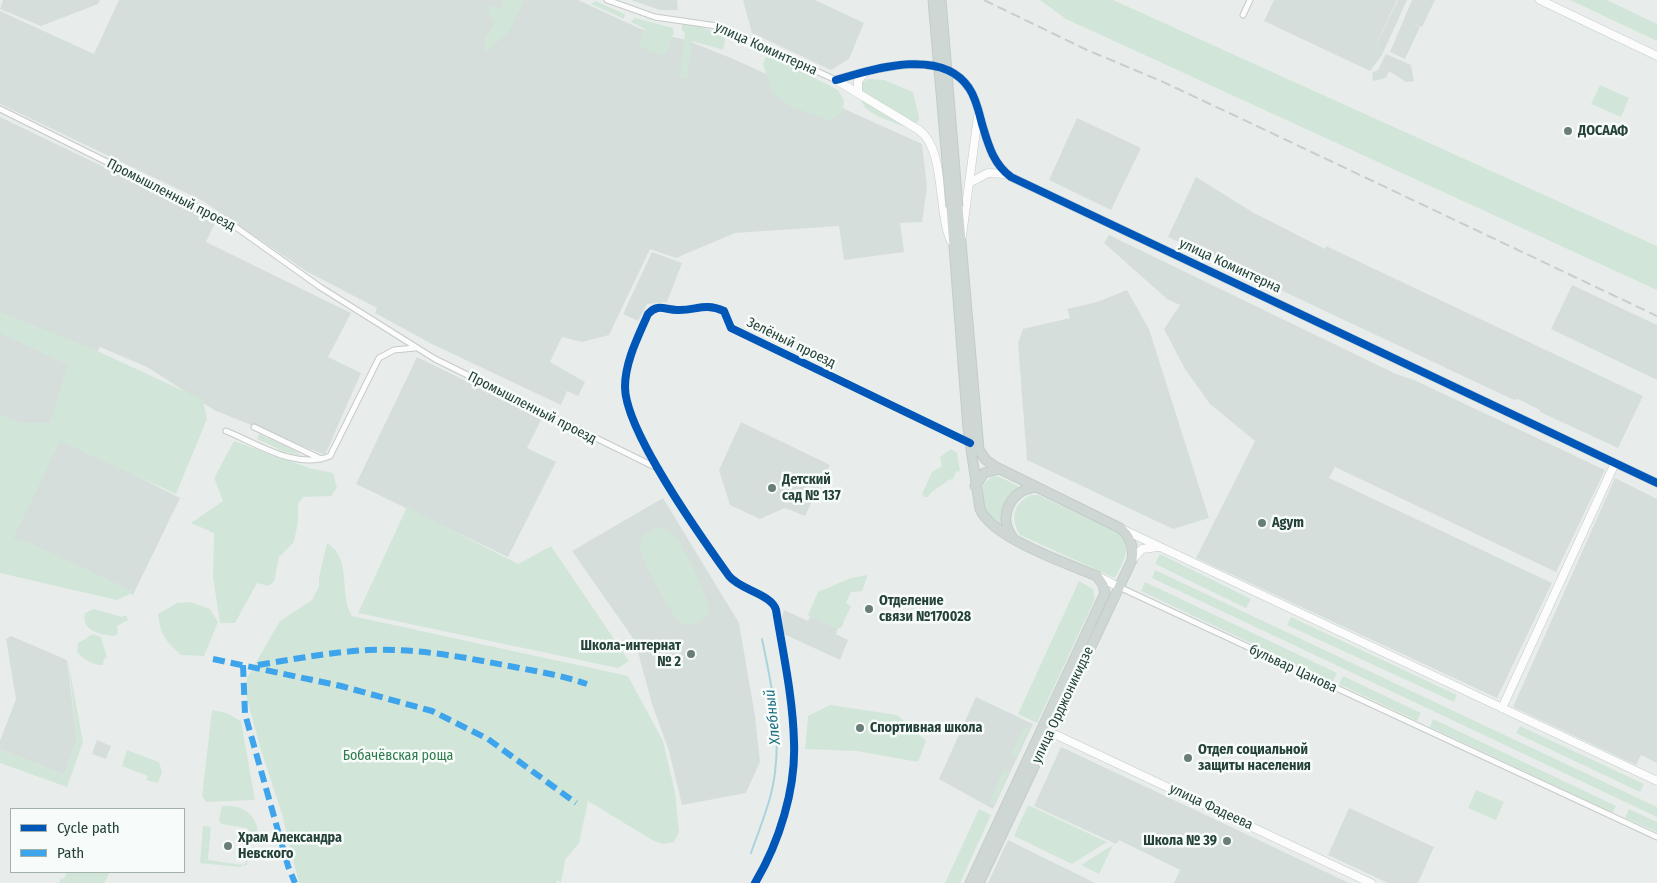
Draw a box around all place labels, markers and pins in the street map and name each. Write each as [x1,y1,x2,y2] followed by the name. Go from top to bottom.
[1578,123,1628,139] place label: ДОСААФ
[1562,125,1574,137] marker: ДОСААФ
[782,472,841,504] place label: Детский сад № 137
[766,482,778,494] marker: Детский сад № 137
[1272,515,1304,531] place label: Agym
[1256,517,1268,529] marker: Agym
[879,593,971,626] place label: Отделение связи №170028
[863,603,875,615] marker: Отделение связи №170028
[581,638,681,670] place label: Школа-интернат № 2
[685,648,697,660] marker: Школа-интернат № 2
[870,720,983,736] place label: Спортивная школа
[854,722,866,734] marker: Спортивная школа
[1198,742,1311,774] place label: Отдел социальной защиты населения
[1182,752,1194,764] marker: Отдел социальной защиты населения
[238,830,342,862] place label: Храм Александра Невского
[1143,833,1217,849] place label: Школа № 39
[1221,835,1233,847] marker: Школа № 39
[222,840,234,852] marker: Храм Александра Невского

